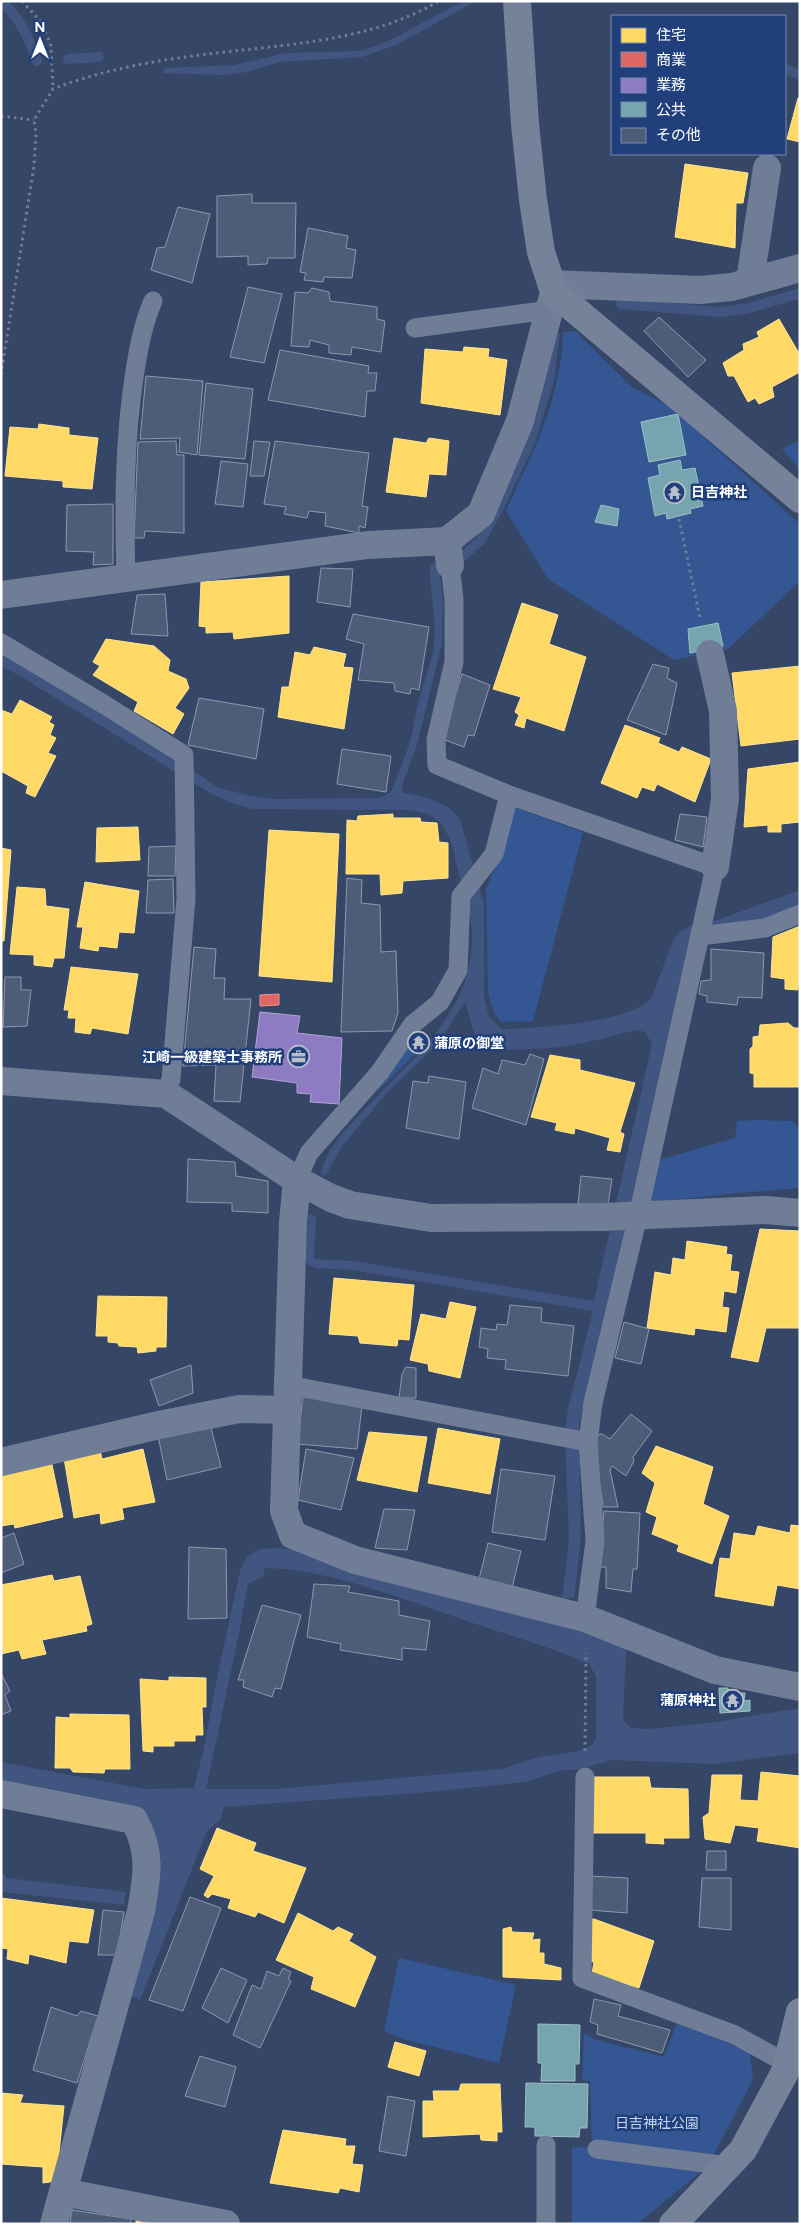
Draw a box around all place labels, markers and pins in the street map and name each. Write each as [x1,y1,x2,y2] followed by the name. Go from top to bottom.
[663,480,687,504] temple icon: 日吉神社
[691,484,747,501] place label: 日吉神社
[406,1031,430,1055] temple icon: 蒲原の御堂
[434,1035,504,1052] place label: 蒲原の御堂
[286,1045,310,1069] office icon: 江崎一級建築士事務所
[142,1049,282,1066] place label: 江崎一級建築士事務所
[720,1688,744,1712] temple icon: 蒲原神社
[660,1692,716,1709] place label: 蒲原神社

